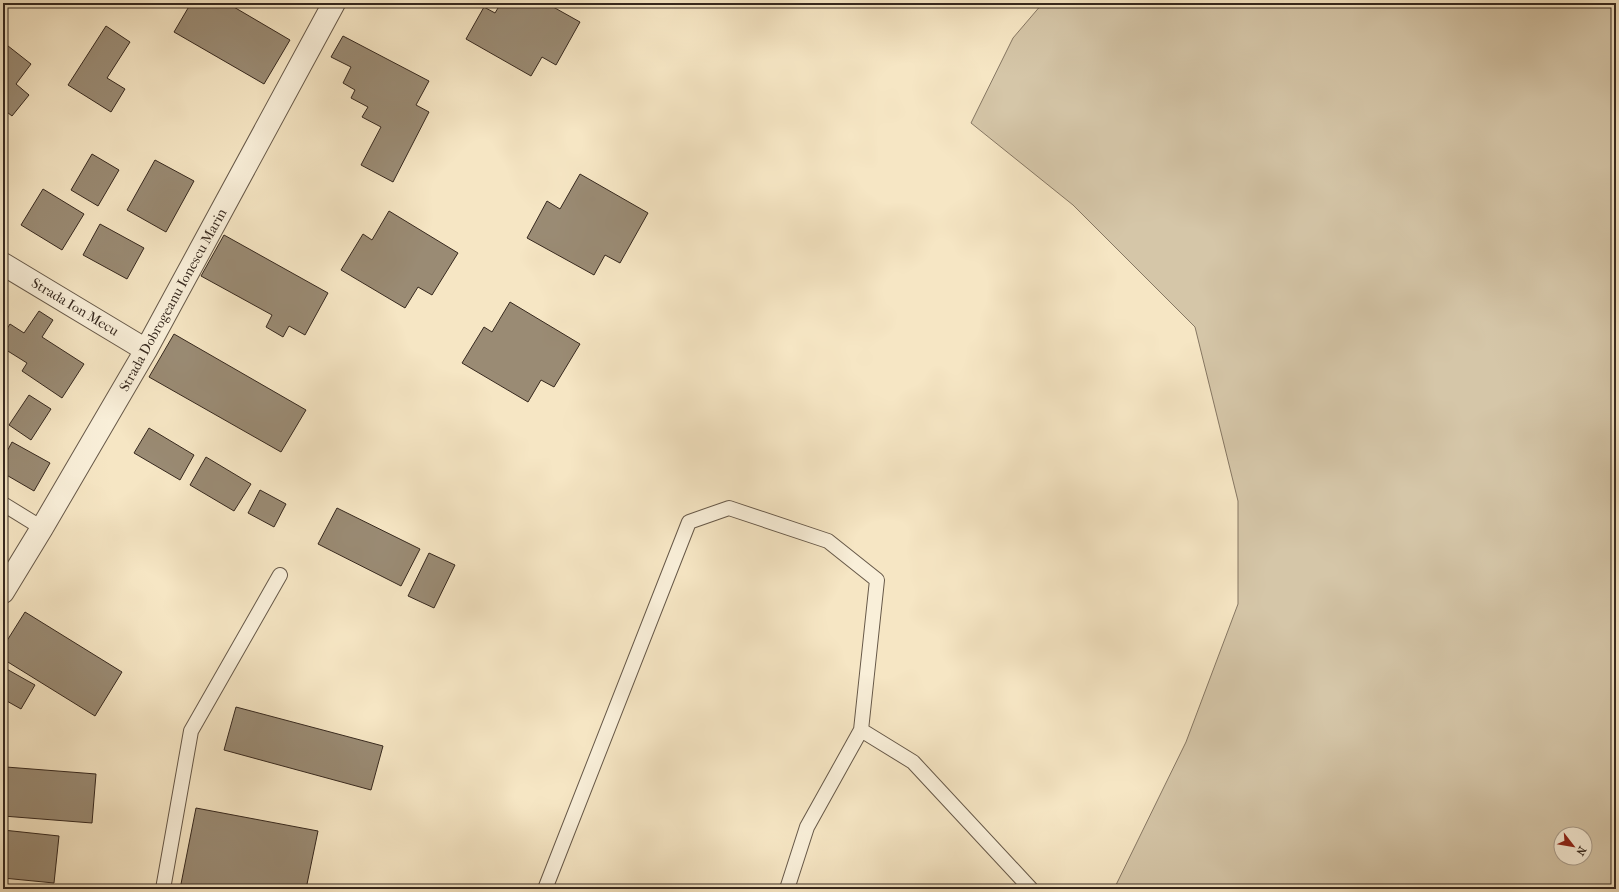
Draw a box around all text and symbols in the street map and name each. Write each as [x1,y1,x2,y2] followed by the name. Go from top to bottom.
[116,206,230,394] street label: Strada Dobrogeanu Ionescu Marin
[28,274,122,340] street label: Strada Ion Mecu
[1553,826,1593,866] north arrow
[1573,844,1589,858] text: N

